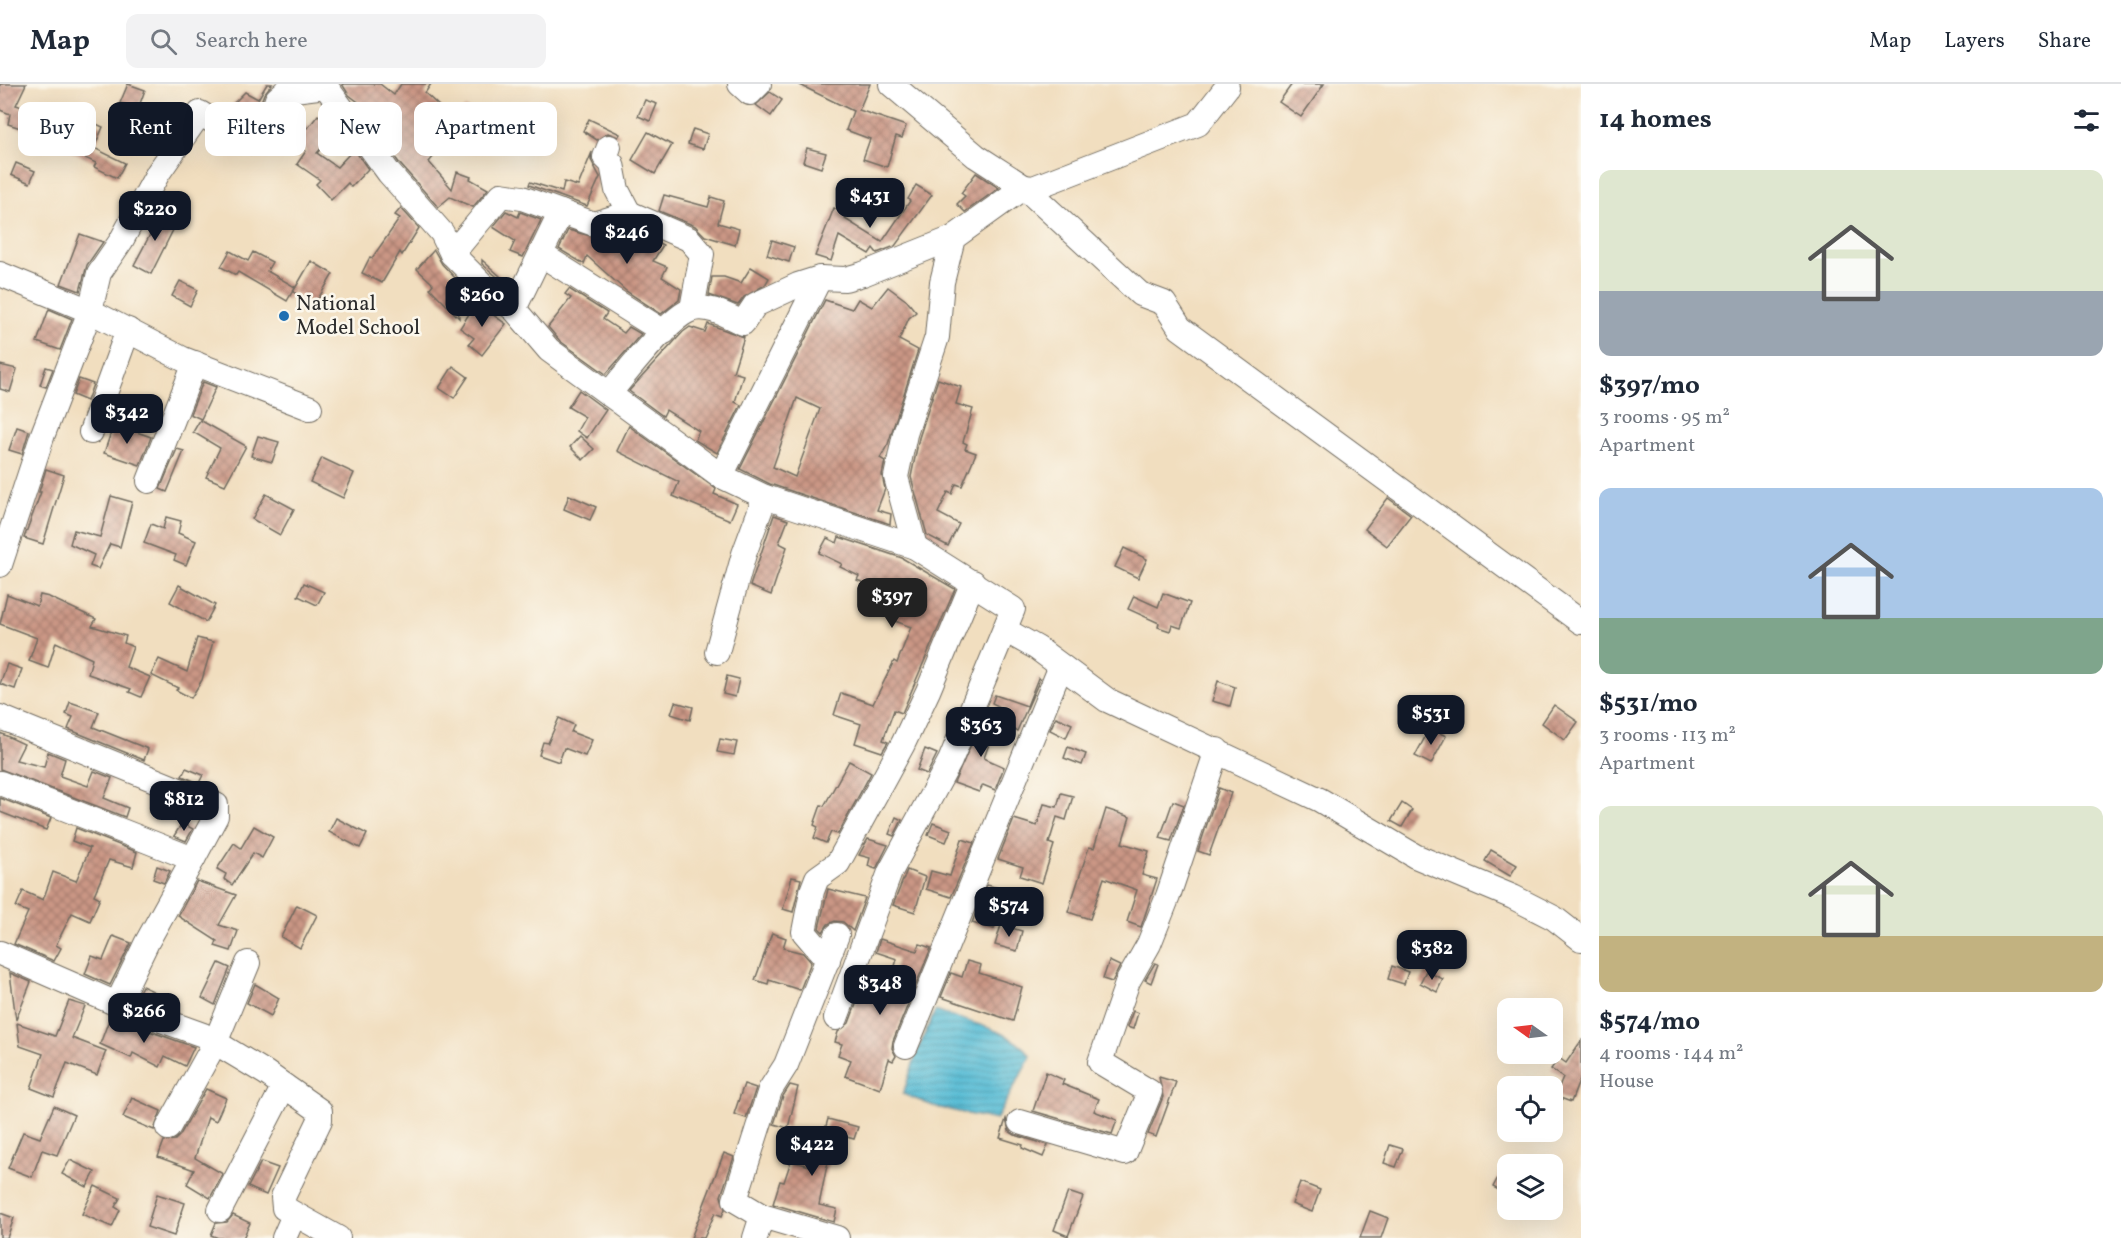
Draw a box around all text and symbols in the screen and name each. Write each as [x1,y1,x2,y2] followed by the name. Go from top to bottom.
[126,14,546,68] search box
[30,22,90,61] text: Map
[147,25,180,58] icon: search
[195,26,308,57] text: Search here
[1869,27,1911,56] text: Map
[1944,27,2005,56] text: Layers
[2038,27,2091,56] text: Share
[18,102,96,156] chip: Buy
[108,102,193,156] chip: Rent
[205,102,306,156] chip: Filters
[318,102,402,156] chip: New
[414,102,557,156] chip: Apartment
[1599,102,1712,138] text: 14 homes
[2070,104,2103,137] icon: filters
[834,178,906,229] pin: $431
[850,183,890,211] text: $431
[119,191,191,242] pin: $220
[133,196,177,224] text: $220
[1797,209,1905,317] icon: home
[591,214,663,265] pin: $246
[605,219,649,247] text: $246
[446,277,518,328] pin: $260
[460,282,504,310] text: $260
[296,290,420,343] place label: National Model School
[277,309,291,323] marker: National Model School
[1599,368,1700,404] text: $397/mo
[91,394,163,445] pin: $342
[105,399,149,427] text: $342
[1599,404,1730,432] text: 3 rooms · 95 m²
[1599,432,1695,460] text: Apartment
[1797,527,1905,635] icon: home
[856,578,928,629] pin: $397
[871,583,913,611] text: $397
[1599,686,1698,722] text: $531/mo
[1395,695,1467,746] pin: $531
[1411,700,1451,728] text: $531
[945,707,1017,758] pin: $363
[960,712,1002,740] text: $363
[1599,722,1736,750] text: 3 rooms · 113 m²
[1599,750,1695,778] text: Apartment
[148,781,220,832] pin: $812
[164,786,204,814] text: $812
[1797,845,1905,953] icon: home
[973,887,1045,938] pin: $574
[989,892,1029,920] text: $574
[1396,930,1468,981] pin: $382
[1411,935,1453,963] text: $382
[844,965,916,1016] pin: $348
[858,970,902,998] text: $348
[108,993,180,1044] pin: $266
[122,998,166,1026] text: $266
[1497,998,1563,1064] north arrow
[1497,998,1563,1220] map controls
[1599,1004,1700,1040] text: $574/mo
[1599,1040,1744,1068] text: 4 rooms · 144 m²
[1599,1068,1654,1096] text: House
[1497,1076,1563,1142] button: locate
[776,1126,848,1177] pin: $422
[790,1131,834,1159] text: $422
[1497,1154,1563,1220] button: layers

